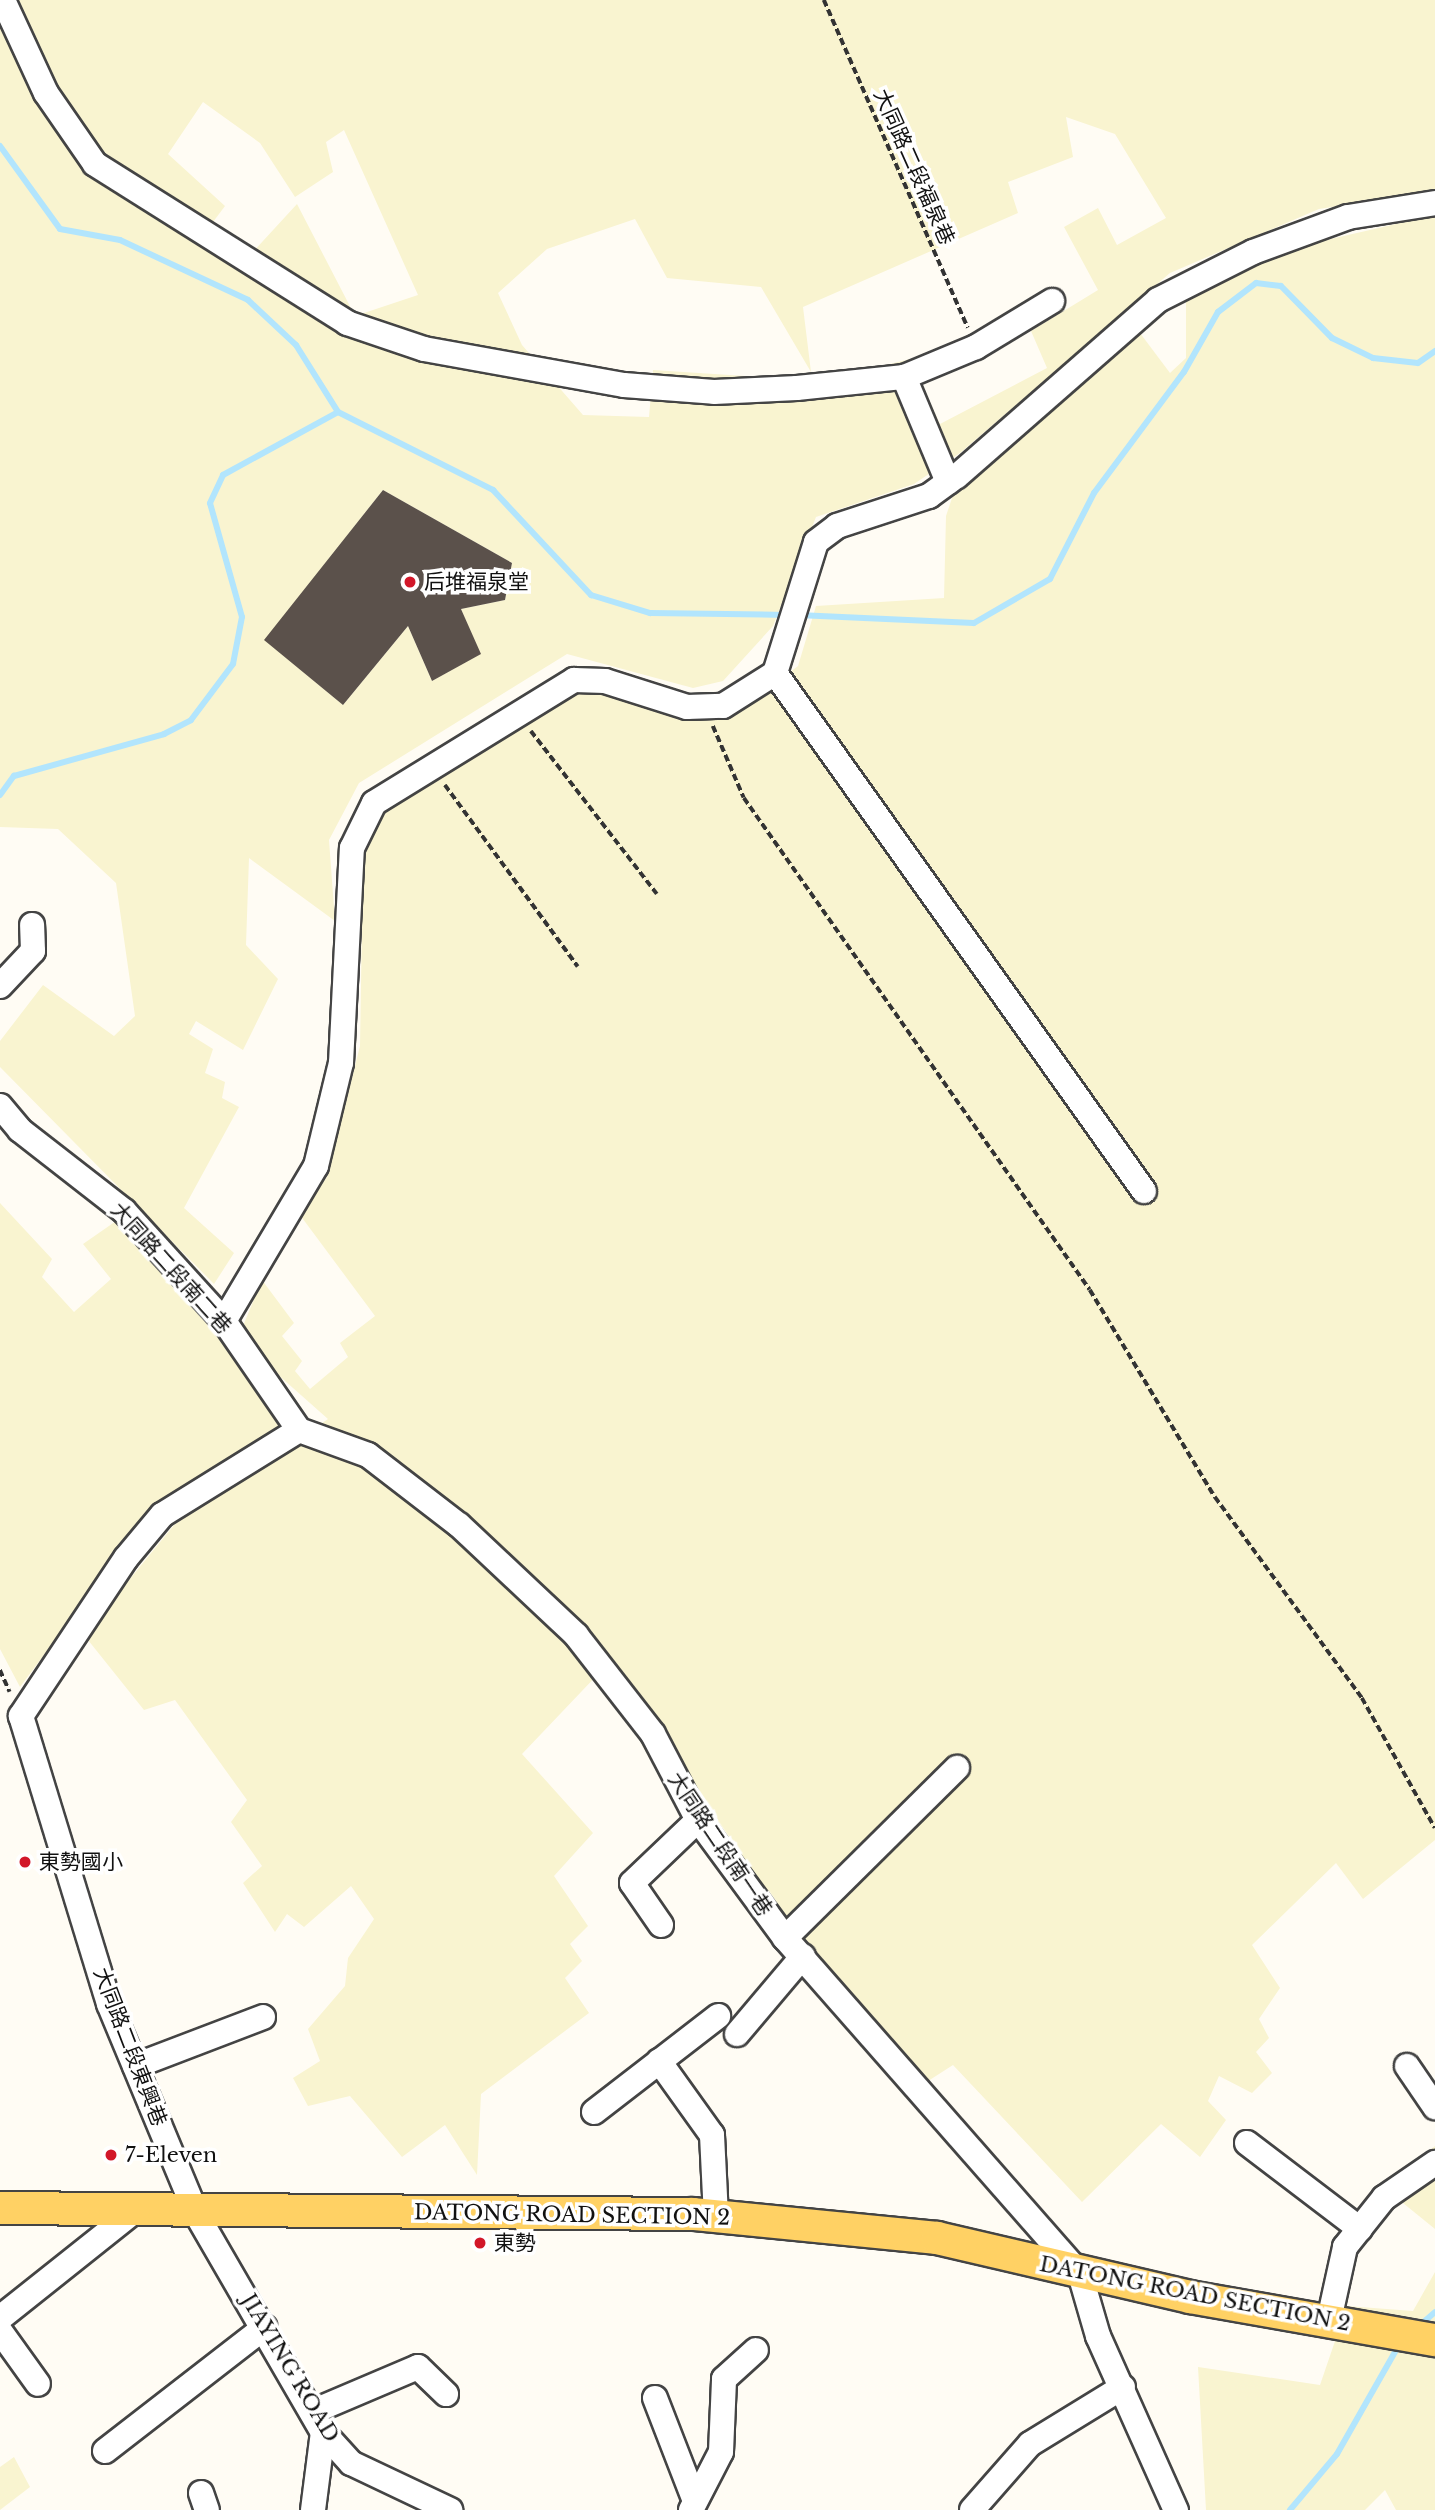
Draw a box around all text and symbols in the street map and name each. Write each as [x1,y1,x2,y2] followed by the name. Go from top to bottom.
[868,85,960,249] street label: 大同路二段福泉巷
[424,569,529,595] place label: 后堆福泉堂
[402,574,418,590] marker: 后堆福泉堂
[105,1197,237,1339] street label: 大同路二段南二巷
[663,1767,777,1921] street label: 大同路二段南一巷
[39,1849,123,1875] place label: 東勢國小
[17,1854,33,1870] marker: 東勢國小
[88,1964,172,2130] street label: 大同路二段東興巷
[125,2142,217,2168] place label: 7-Eleven
[103,2147,119,2163] marker: 7-Eleven
[414,2200,730,2230] street label: DATONG ROAD SECTION 2
[494,2230,536,2256] place label: 東勢
[472,2235,488,2251] marker: 東勢
[1037,2251,1353,2337] street label: DATONG ROAD SECTION 2
[236,2289,344,2447] street label: JIAYING ROAD

